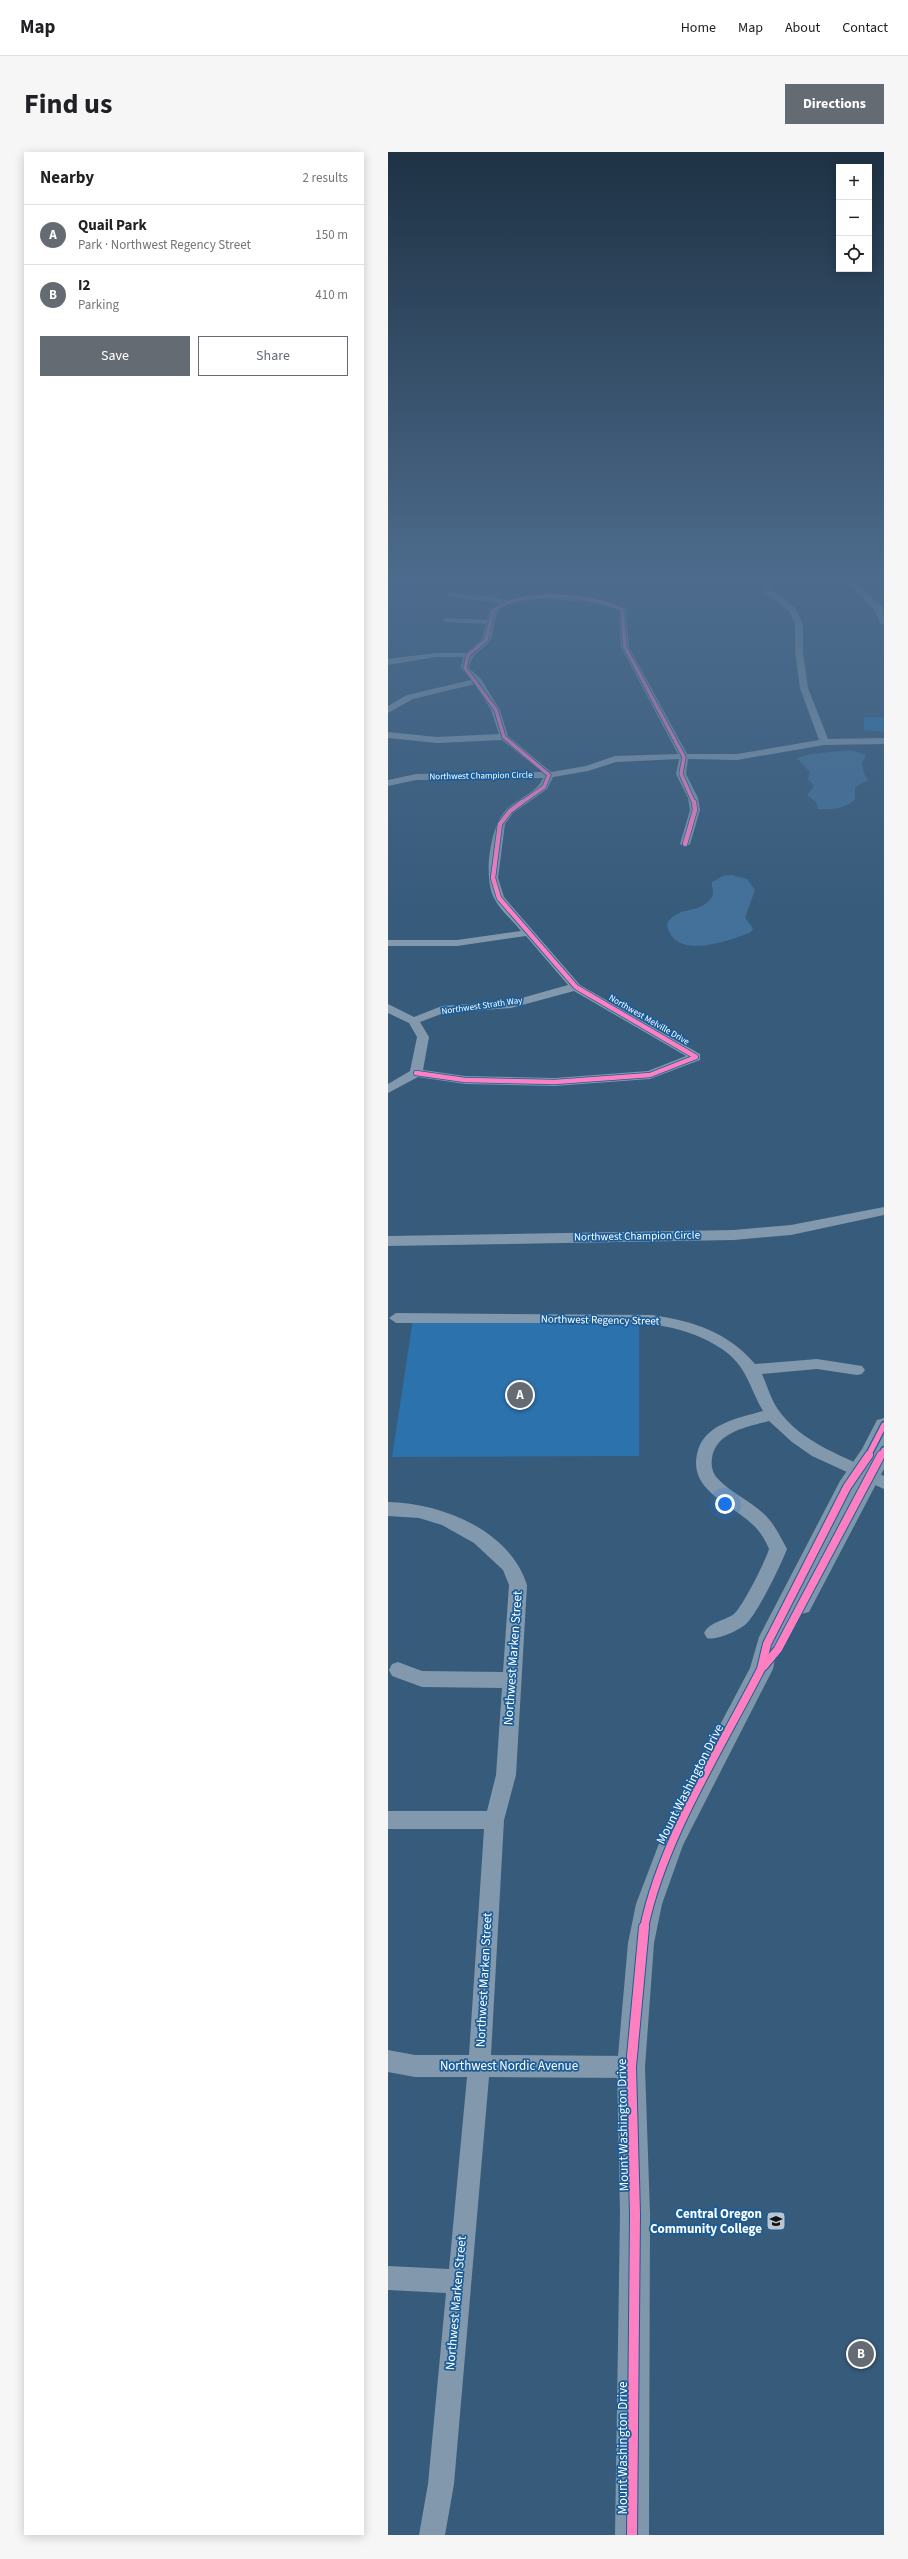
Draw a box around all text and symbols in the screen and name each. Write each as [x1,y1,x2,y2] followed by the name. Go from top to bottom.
[20,14,55,41] text: Map
[681,18,716,38] text: Home
[738,18,763,38] text: Map
[785,18,820,38] text: About
[842,18,888,38] text: Contact
[24,84,112,124] text: Find us
[785,84,884,124] button: Directions
[836,164,872,272] map controls
[836,164,872,200] button: +
[40,166,94,190] text: Nearby
[303,169,348,187] text: 2 results
[836,200,872,236] button: −
[78,215,147,236] text: Quail Park
[49,226,57,244] text: A
[315,226,348,244] text: 150 m
[78,236,251,254] text: Park · Northwest Regency Street
[836,236,872,272] button: locate
[78,275,90,296] text: I2
[49,286,57,304] text: B
[315,286,348,304] text: 410 m
[78,296,119,314] text: Parking
[40,336,190,376] button: Save
[198,336,348,376] button: Share
[429,769,533,783] street label: Northwest Champion Circle
[606,992,692,1049] street label: Northwest Melville Drive
[441,994,524,1018] street label: Northwest Strath Way
[574,1227,701,1245] street label: Northwest Champion Circle
[541,1311,660,1329] street label: Northwest Regency Street
[507,1380,533,1410] pin: A
[715,1494,735,1514] your location
[499,1590,527,1726] street label: Northwest Marken Street
[652,1721,728,1847] street label: Mount Washington Drive
[471,1912,497,2048] street label: Northwest Marken Street
[440,2057,578,2075] street label: Northwest Nordic Avenue
[613,2058,633,2192] street label: Mount Washington Drive
[650,2205,762,2238] place label: Central Oregon Community College
[765,2210,787,2232] school or university icon: Central Oregon Community College
[441,2234,471,2371] street label: Northwest Marken Street
[848,2339,874,2369] pin: B
[614,2382,632,2514] street label: Mount Washington Drive

